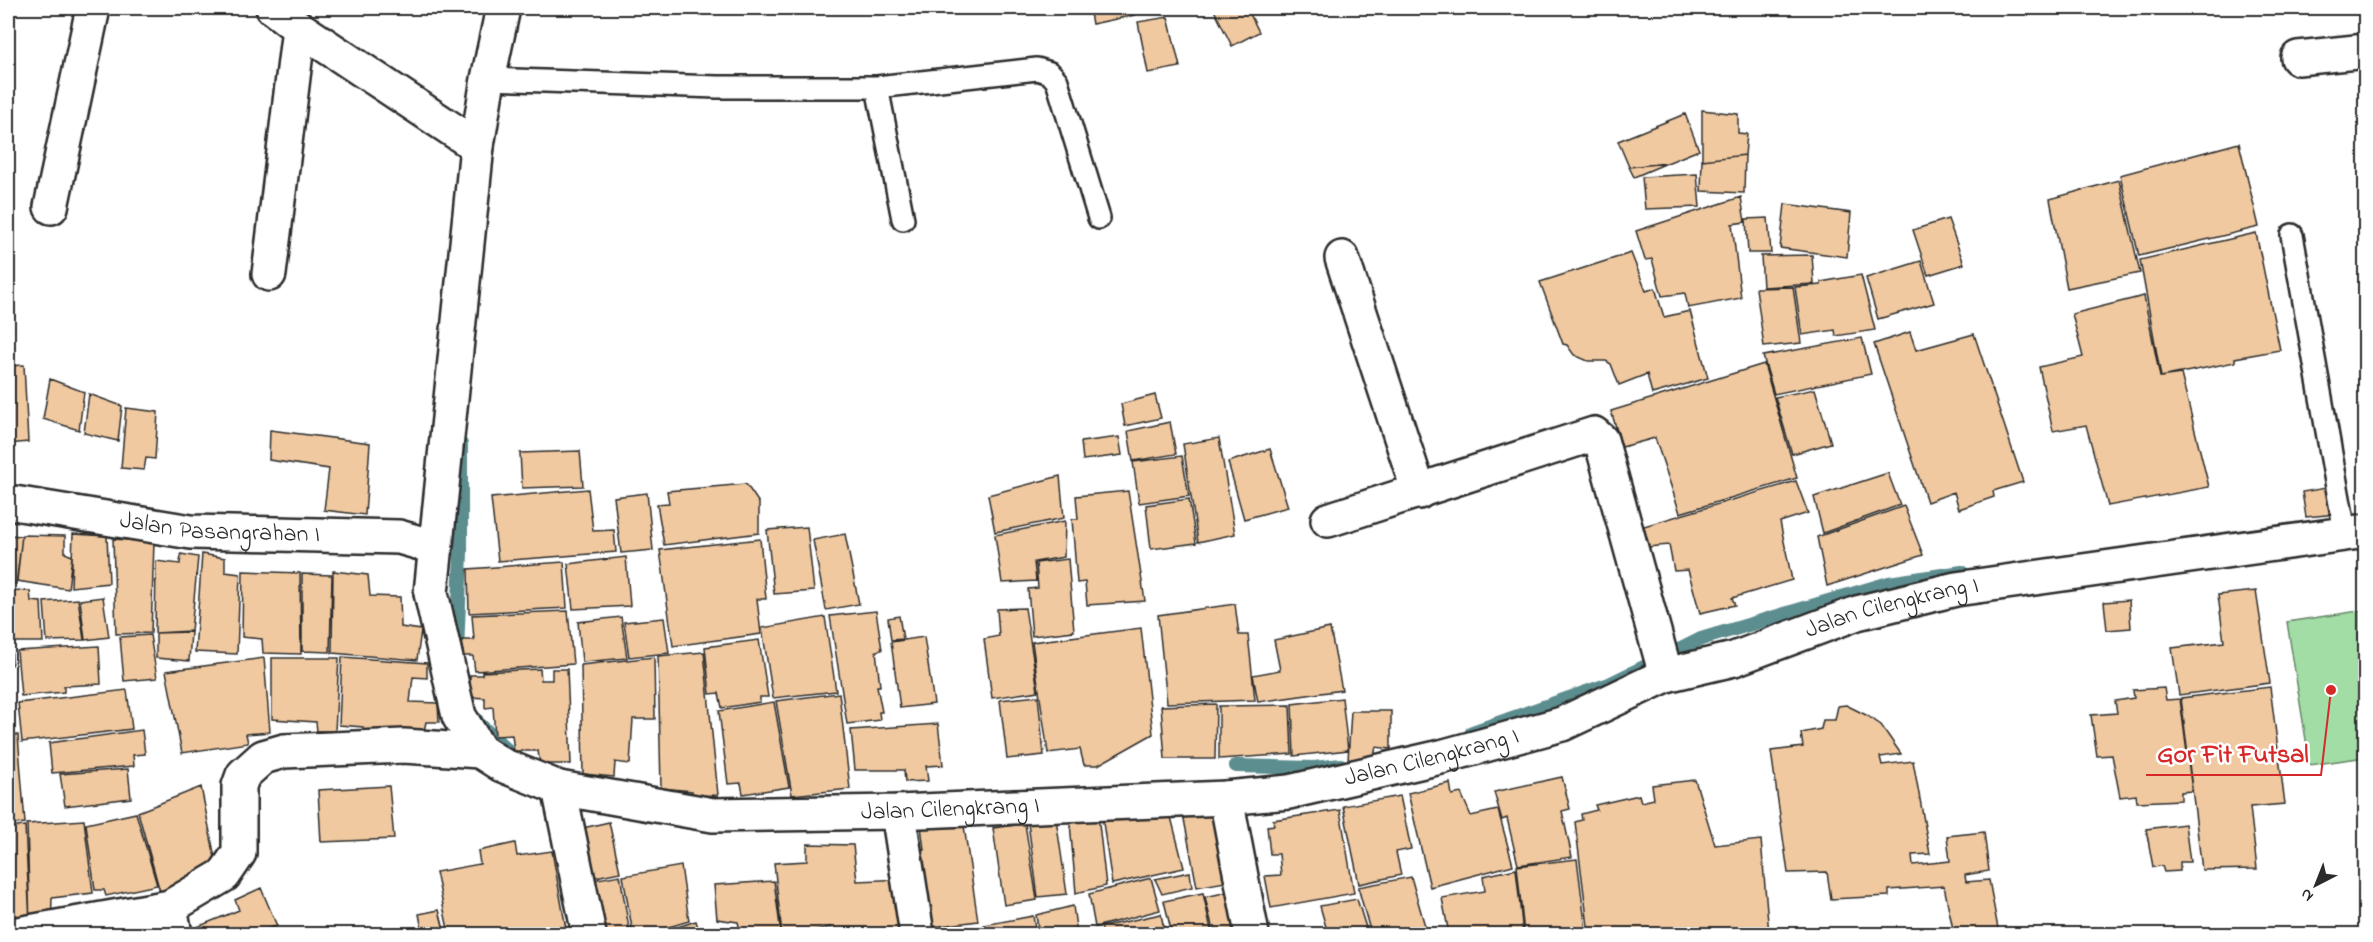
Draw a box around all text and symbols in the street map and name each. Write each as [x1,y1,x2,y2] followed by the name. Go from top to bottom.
[117,503,320,553] street label: Jalan Pasangrahan I
[1800,568,1981,648] street label: Jalan Cilengkrang I
[1341,719,1523,796] street label: Jalan Cilengkrang I
[2146,731,2321,775] callout: Gor Fit Futsal
[2157,737,2309,775] text: Gor Fit Futsal
[861,788,1040,830] street label: Jalan Cilengkrang I
[2286,855,2346,915] north arrow
[2295,882,2319,907] text: N

